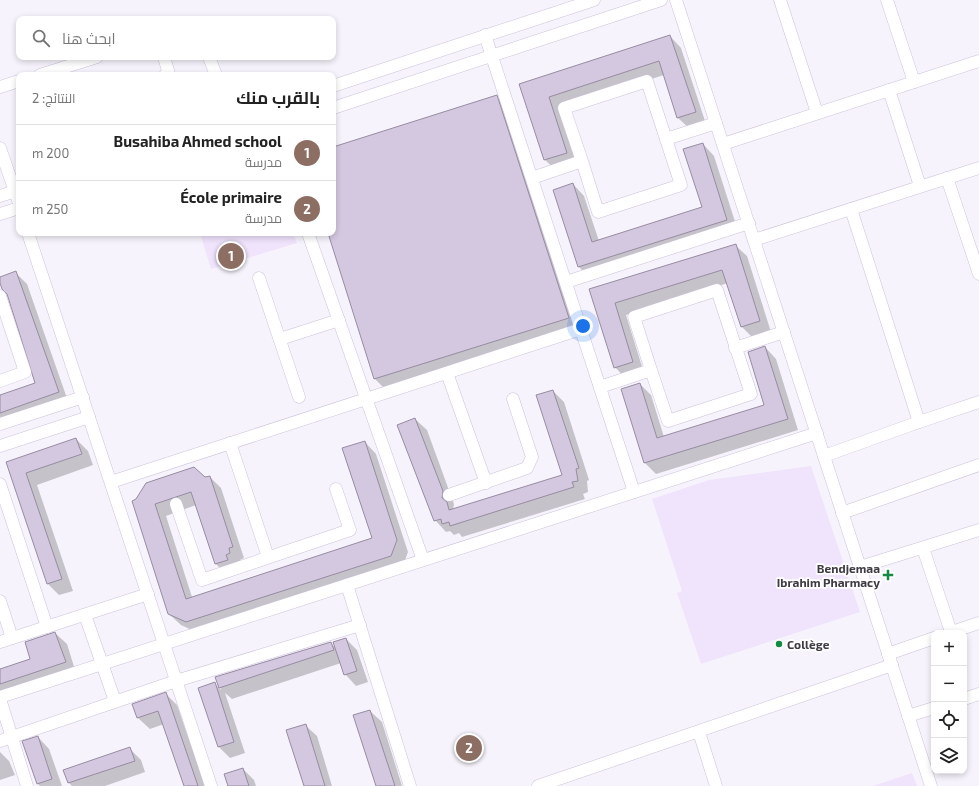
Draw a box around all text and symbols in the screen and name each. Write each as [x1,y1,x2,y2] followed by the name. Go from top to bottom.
[16,16,336,60] search box
[30,27,52,49] icon: search
[62,29,115,47] text: ابحث هنا
[236,87,320,107] text: بالقرب منك
[32,90,75,106] text: النتائج: 2
[114,132,282,150] text: Busahiba Ahmed school
[32,145,69,161] text: 200 m
[304,145,310,161] text: 1
[245,154,282,170] text: مدرسة
[180,188,282,206] text: École primaire
[32,201,68,217] text: 250 m
[303,201,311,217] text: 2
[245,210,282,226] text: مدرسة
[218,241,244,271] pin: 1
[573,316,593,336] your location
[777,561,880,590] place label: Bendjemaa Ibrahim Pharmacy
[883,570,893,580] marker: Bendjemaa Ibrahim Pharmacy
[931,630,967,774] map controls
[931,630,967,666] button: +
[787,637,830,651] place label: Collège
[774,639,784,649] marker: Collège
[931,666,967,702] button: −
[931,702,967,738] button: locate
[456,733,482,763] pin: 2
[931,738,967,774] button: layers

